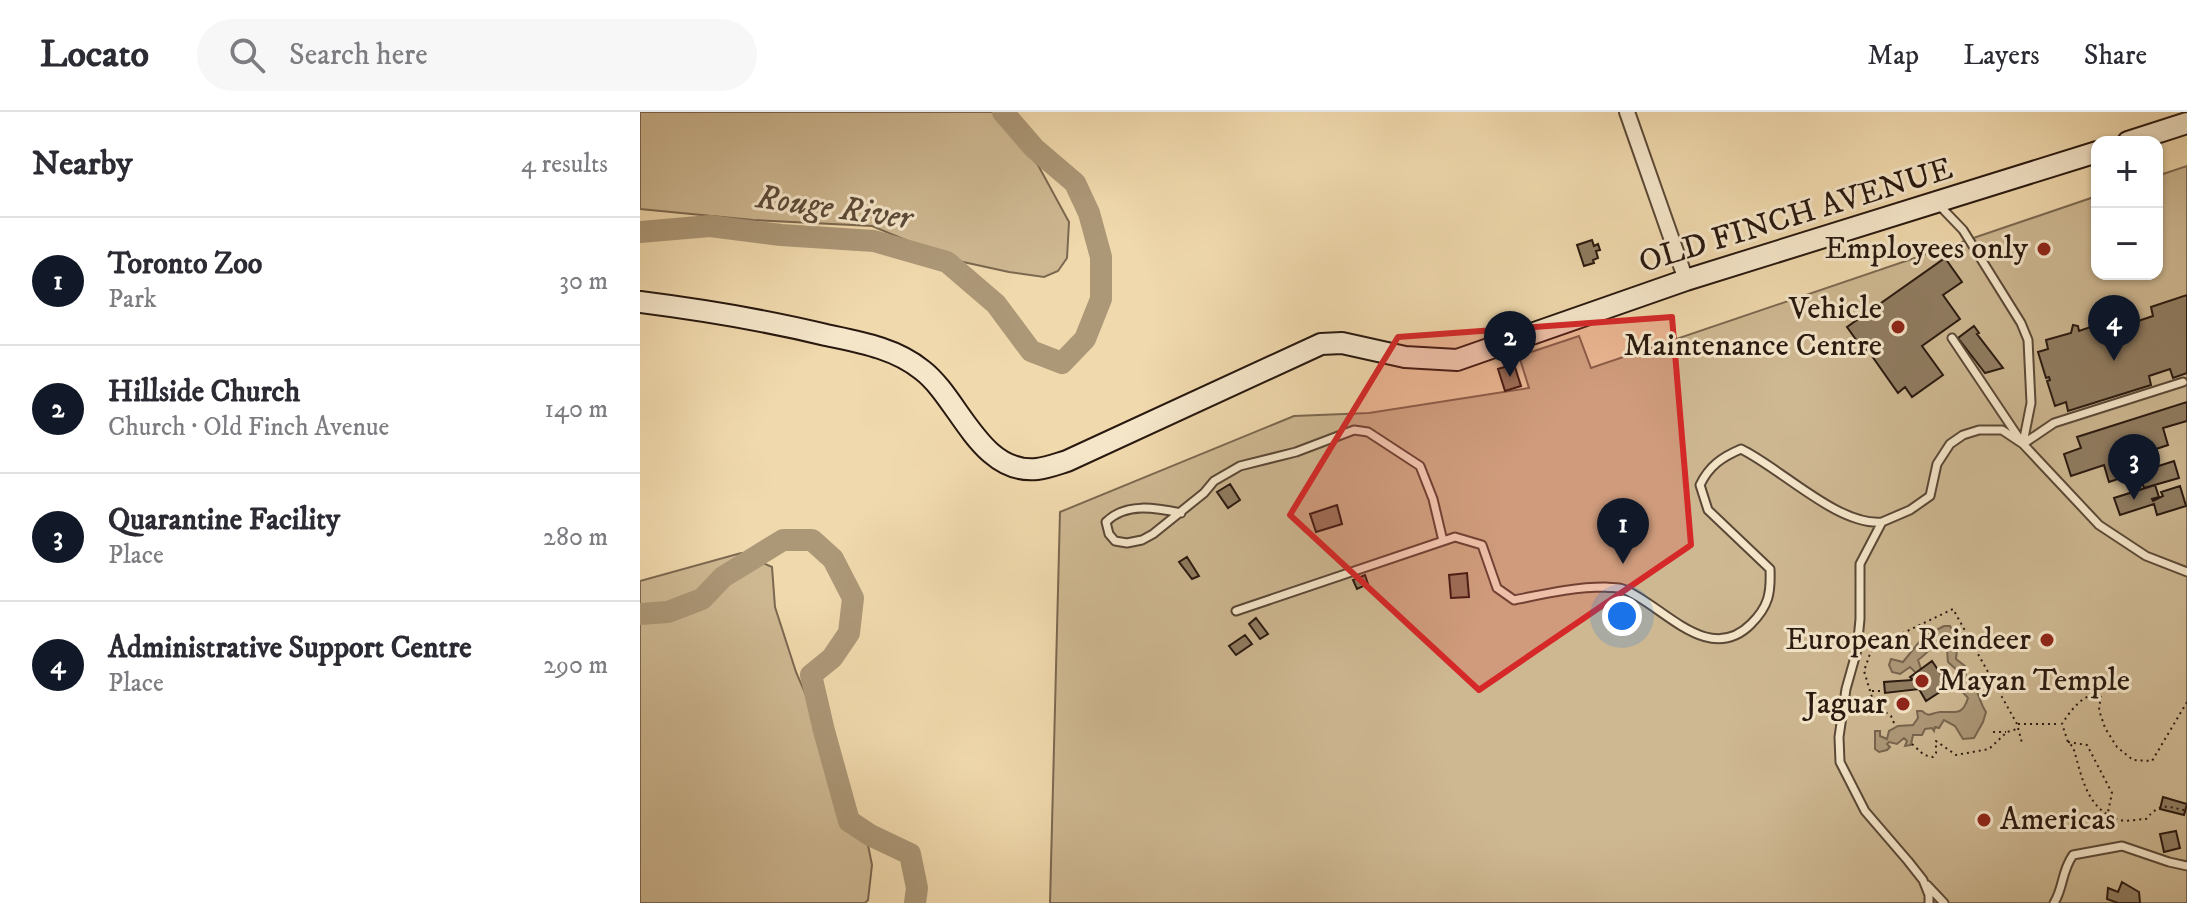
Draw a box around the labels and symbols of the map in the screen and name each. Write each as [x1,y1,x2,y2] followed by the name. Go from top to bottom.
[1634,149,1958,283] street label: OLD FINCH AVENUE
[753,176,917,240] water label: Rouge River
[1824,229,2029,269] place label: Employees only
[2035,240,2053,258] marker: Employees only
[1624,289,1882,366] place label: Vehicle Maintenance Centre
[2088,295,2140,361] pin: 4
[1484,311,1536,377] pin: 2
[1889,318,1907,336] marker: Vehicle Maintenance Centre
[2108,434,2160,500] pin: 3
[1597,498,1649,564] pin: 1
[1602,596,1642,636] your location
[1785,620,2031,660] place label: European Reindeer
[2038,631,2056,649] marker: European Reindeer
[1938,661,2130,701] place label: Mayan Temple
[1913,672,1931,690] marker: Mayan Temple
[1802,684,1887,724] place label: Jaguar
[1894,695,1912,713] marker: Jaguar
[2000,800,2116,840] place label: Americas
[1975,811,1993,829] marker: Americas

